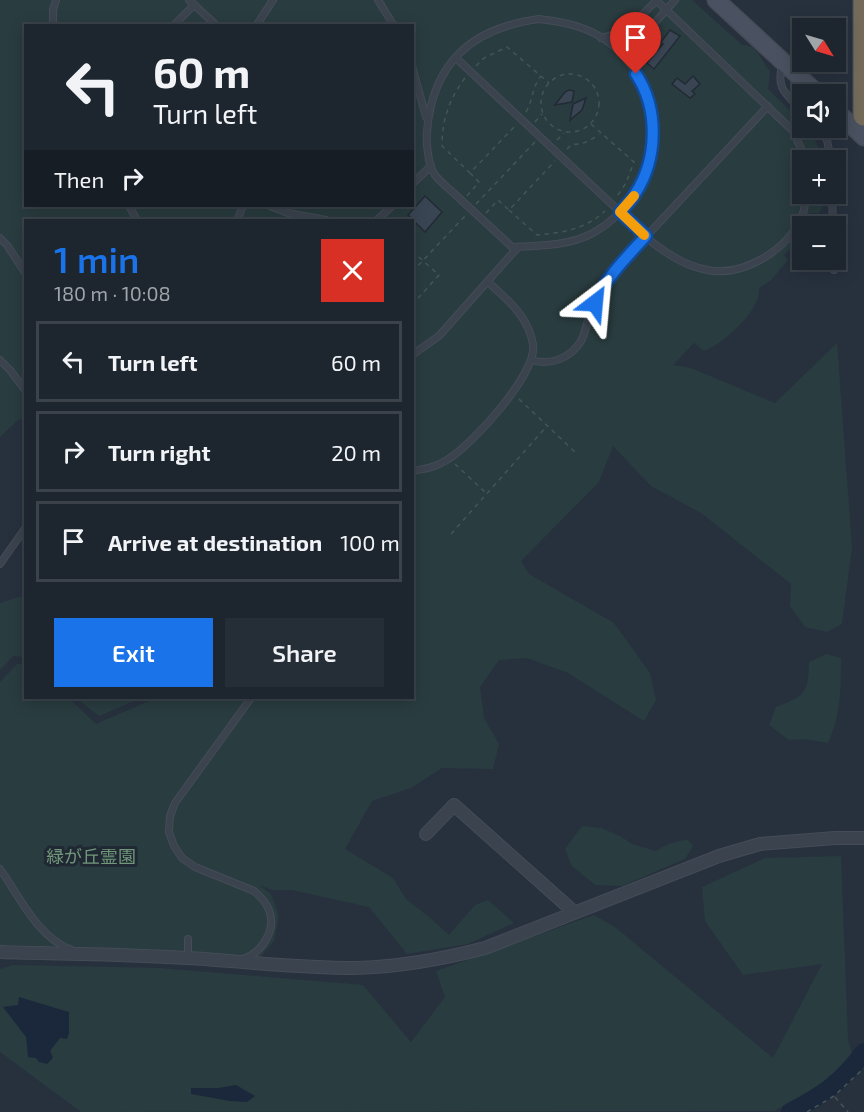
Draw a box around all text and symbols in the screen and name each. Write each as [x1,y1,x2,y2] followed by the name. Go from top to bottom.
[610,12,661,74] pin
[792,18,846,72] north arrow
[792,18,846,270] map controls
[619,21,652,54] icon: arrive
[153,46,250,96] text: 60 m
[54,48,132,126] icon: left
[792,84,846,138] button: sound
[153,97,257,129] text: Turn left
[792,150,846,204] button: +
[116,162,149,195] icon: right
[54,166,104,192] text: Then
[792,216,846,270] button: −
[54,237,139,280] text: 1 min
[321,239,384,302] button: close
[563,271,627,335] position arrow
[54,281,171,305] text: 180 m · 10:08
[57,345,90,378] icon: left
[108,349,197,375] text: Turn left
[331,349,381,375] text: 60 m
[57,435,90,468] icon: right
[108,439,210,465] text: Turn right
[331,439,381,465] text: 20 m
[57,525,90,558] icon: arrive
[108,529,322,555] text: Arrive at destination
[340,529,400,555] text: 100 m
[54,618,213,687] button: Exit
[225,618,384,687] button: Share
[46,845,136,867] park label: 緑が丘霊園

